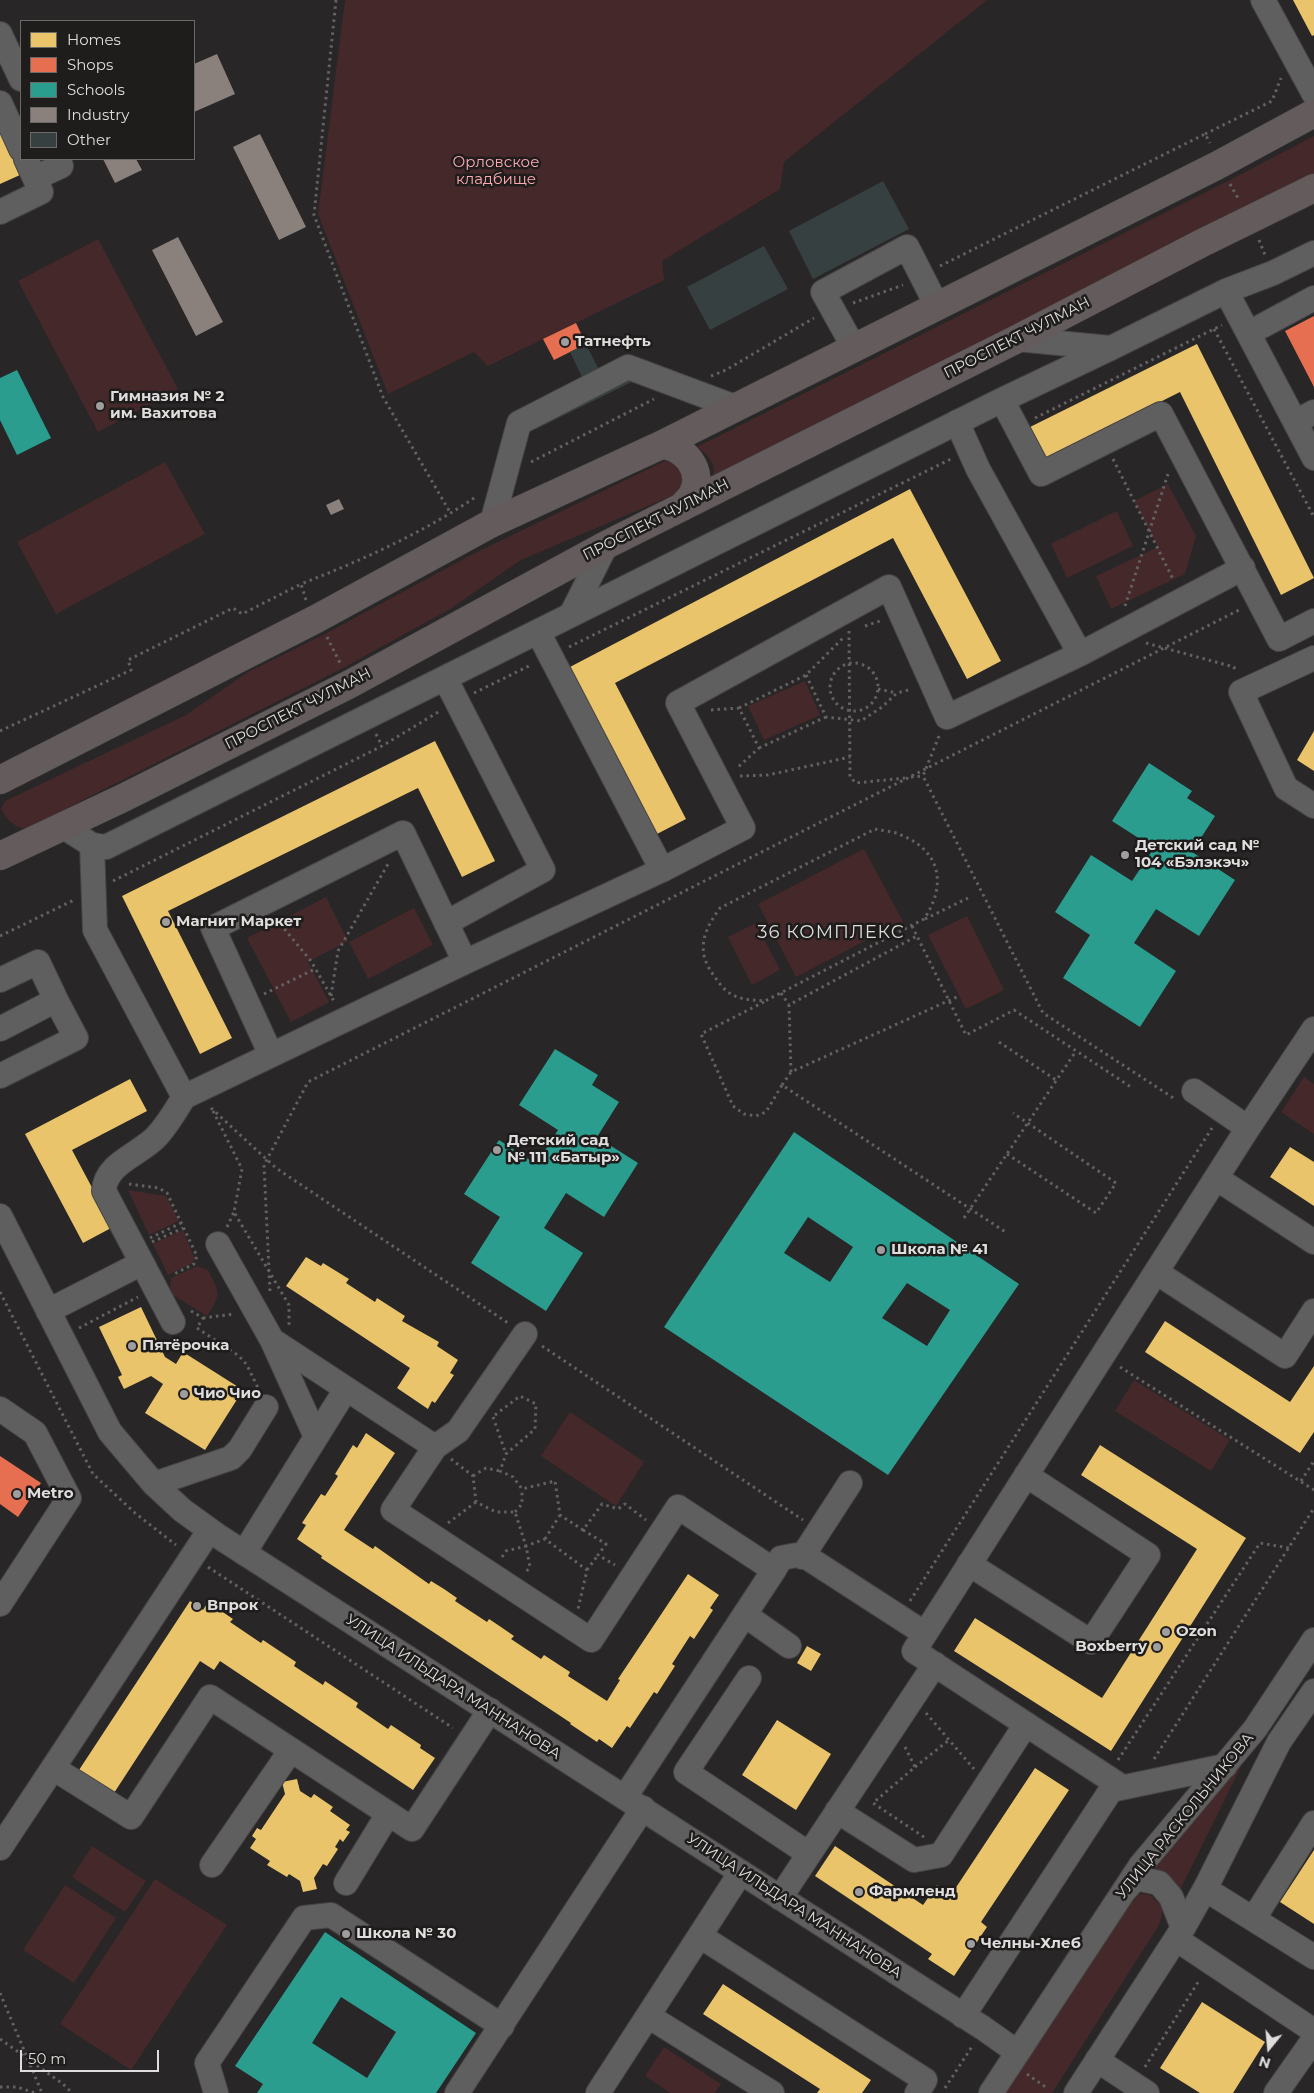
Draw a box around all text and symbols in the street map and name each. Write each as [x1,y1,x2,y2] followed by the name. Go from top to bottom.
[20,20,195,160] legend
[67,30,121,49] text: Homes
[67,55,113,74] text: Shops
[67,80,125,99] text: Schools
[67,105,129,124] text: Industry
[67,130,111,149] text: Other
[453,154,539,189] park label: Орловское кладбище
[941,293,1093,383] street label: ПРОСПЕКТ ЧУЛМАН
[575,333,651,351] place label: Татнефть
[559,336,571,348] marker: Татнефть
[110,388,224,423] place label: Гимназия № 2 им. Вахитова
[94,400,106,412] marker: Гимназия № 2 им. Вахитова
[580,475,732,565] street label: ПРОСПЕКТ ЧУЛМАН
[222,664,374,754] street label: ПРОСПЕКТ ЧУЛМАН
[1135,837,1259,872] place label: Детский сад № 104 «Бэлэкэч»
[1119,849,1131,861] marker: Детский сад № 104 «Бэлэкэч»
[176,913,301,931] place label: Магнит Маркет
[160,916,172,928] marker: Магнит Маркет
[756,922,906,944] district label: 36 КОМПЛЕКС
[507,1132,620,1167] place label: Детский сад № 111 «Батыр»
[491,1144,503,1156] marker: Детский сад № 111 «Батыр»
[891,1241,988,1259] place label: Школа № 41
[875,1244,887,1256] marker: Школа № 41
[142,1337,229,1355] place label: Пятёрочка
[126,1340,138,1352] marker: Пятёрочка
[194,1385,261,1403] place label: Чио Чио
[178,1388,190,1400] marker: Чио Чио
[27,1485,73,1503] place label: Metro
[11,1488,23,1500] marker: Metro
[207,1597,258,1615] place label: Впрок
[191,1600,203,1612] marker: Впрок
[342,1611,564,1763] street label: УЛИЦА ИЛЬДАРА МАННАНОВА
[1176,1623,1217,1641] place label: Ozon
[1160,1626,1172,1638] marker: Ozon
[1075,1638,1147,1656] place label: Boxberry
[1151,1641,1163,1653] marker: Boxberry
[1113,1729,1257,1903] street label: УЛИЦА РАСКОЛЬНИКОВА
[683,1830,905,1982] street label: УЛИЦА ИЛЬДАРА МАННАНОВА
[869,1883,956,1901] place label: Фармленд
[853,1886,865,1898] marker: Фармленд
[356,1925,456,1943] place label: Школа № 30
[340,1928,352,1940] marker: Школа № 30
[981,1935,1081,1953] place label: Челны-Хлеб
[965,1938,977,1950] marker: Челны-Хлеб
[1244,2023,1294,2073] north arrow
[22,2040,161,2072] scale bar
[28,2049,66,2068] text: 50 m
[1257,2052,1273,2073] text: N

